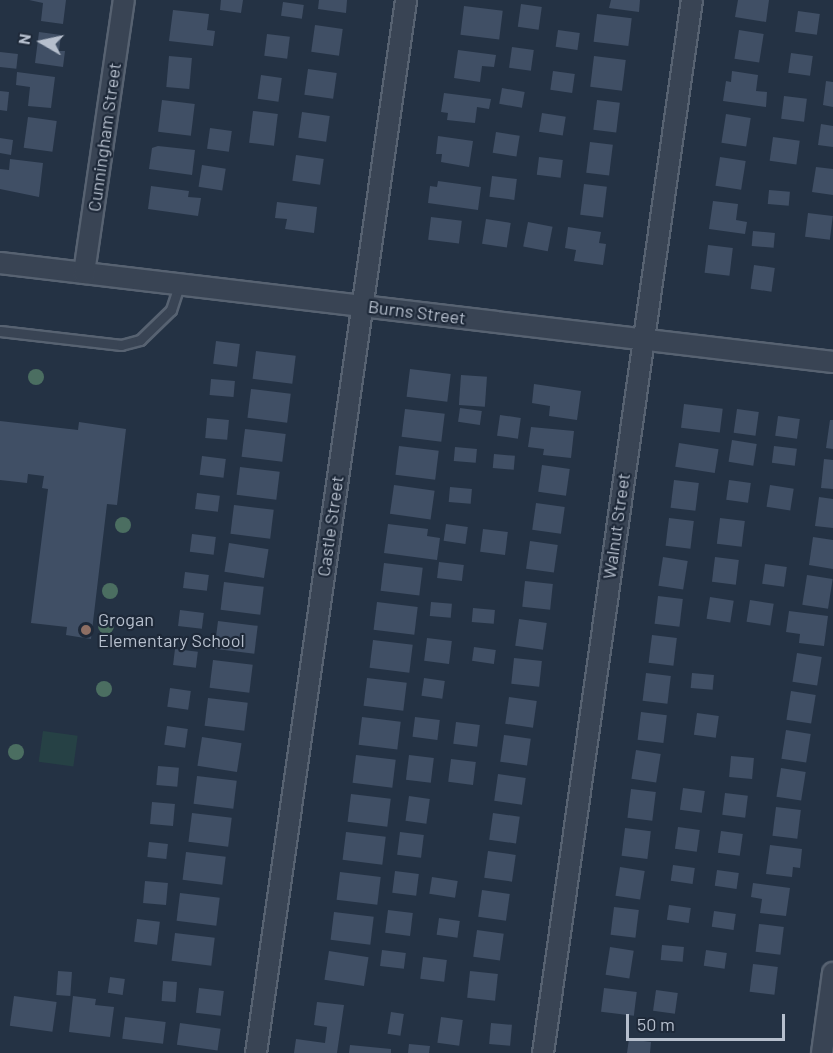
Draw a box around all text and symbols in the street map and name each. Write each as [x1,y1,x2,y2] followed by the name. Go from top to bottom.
[12,12,72,72] north arrow
[14,32,34,46] text: N
[83,61,125,213] street label: Cunningham Street
[367,295,467,329] street label: Burns Street
[598,472,634,580] street label: Walnut Street
[312,474,348,578] street label: Castle Street
[98,609,245,652] place label: Grogan Elementary School
[79,623,93,637] marker: Grogan Elementary School
[629,1002,788,1040] scale bar
[637,1013,675,1035] text: 50 m

